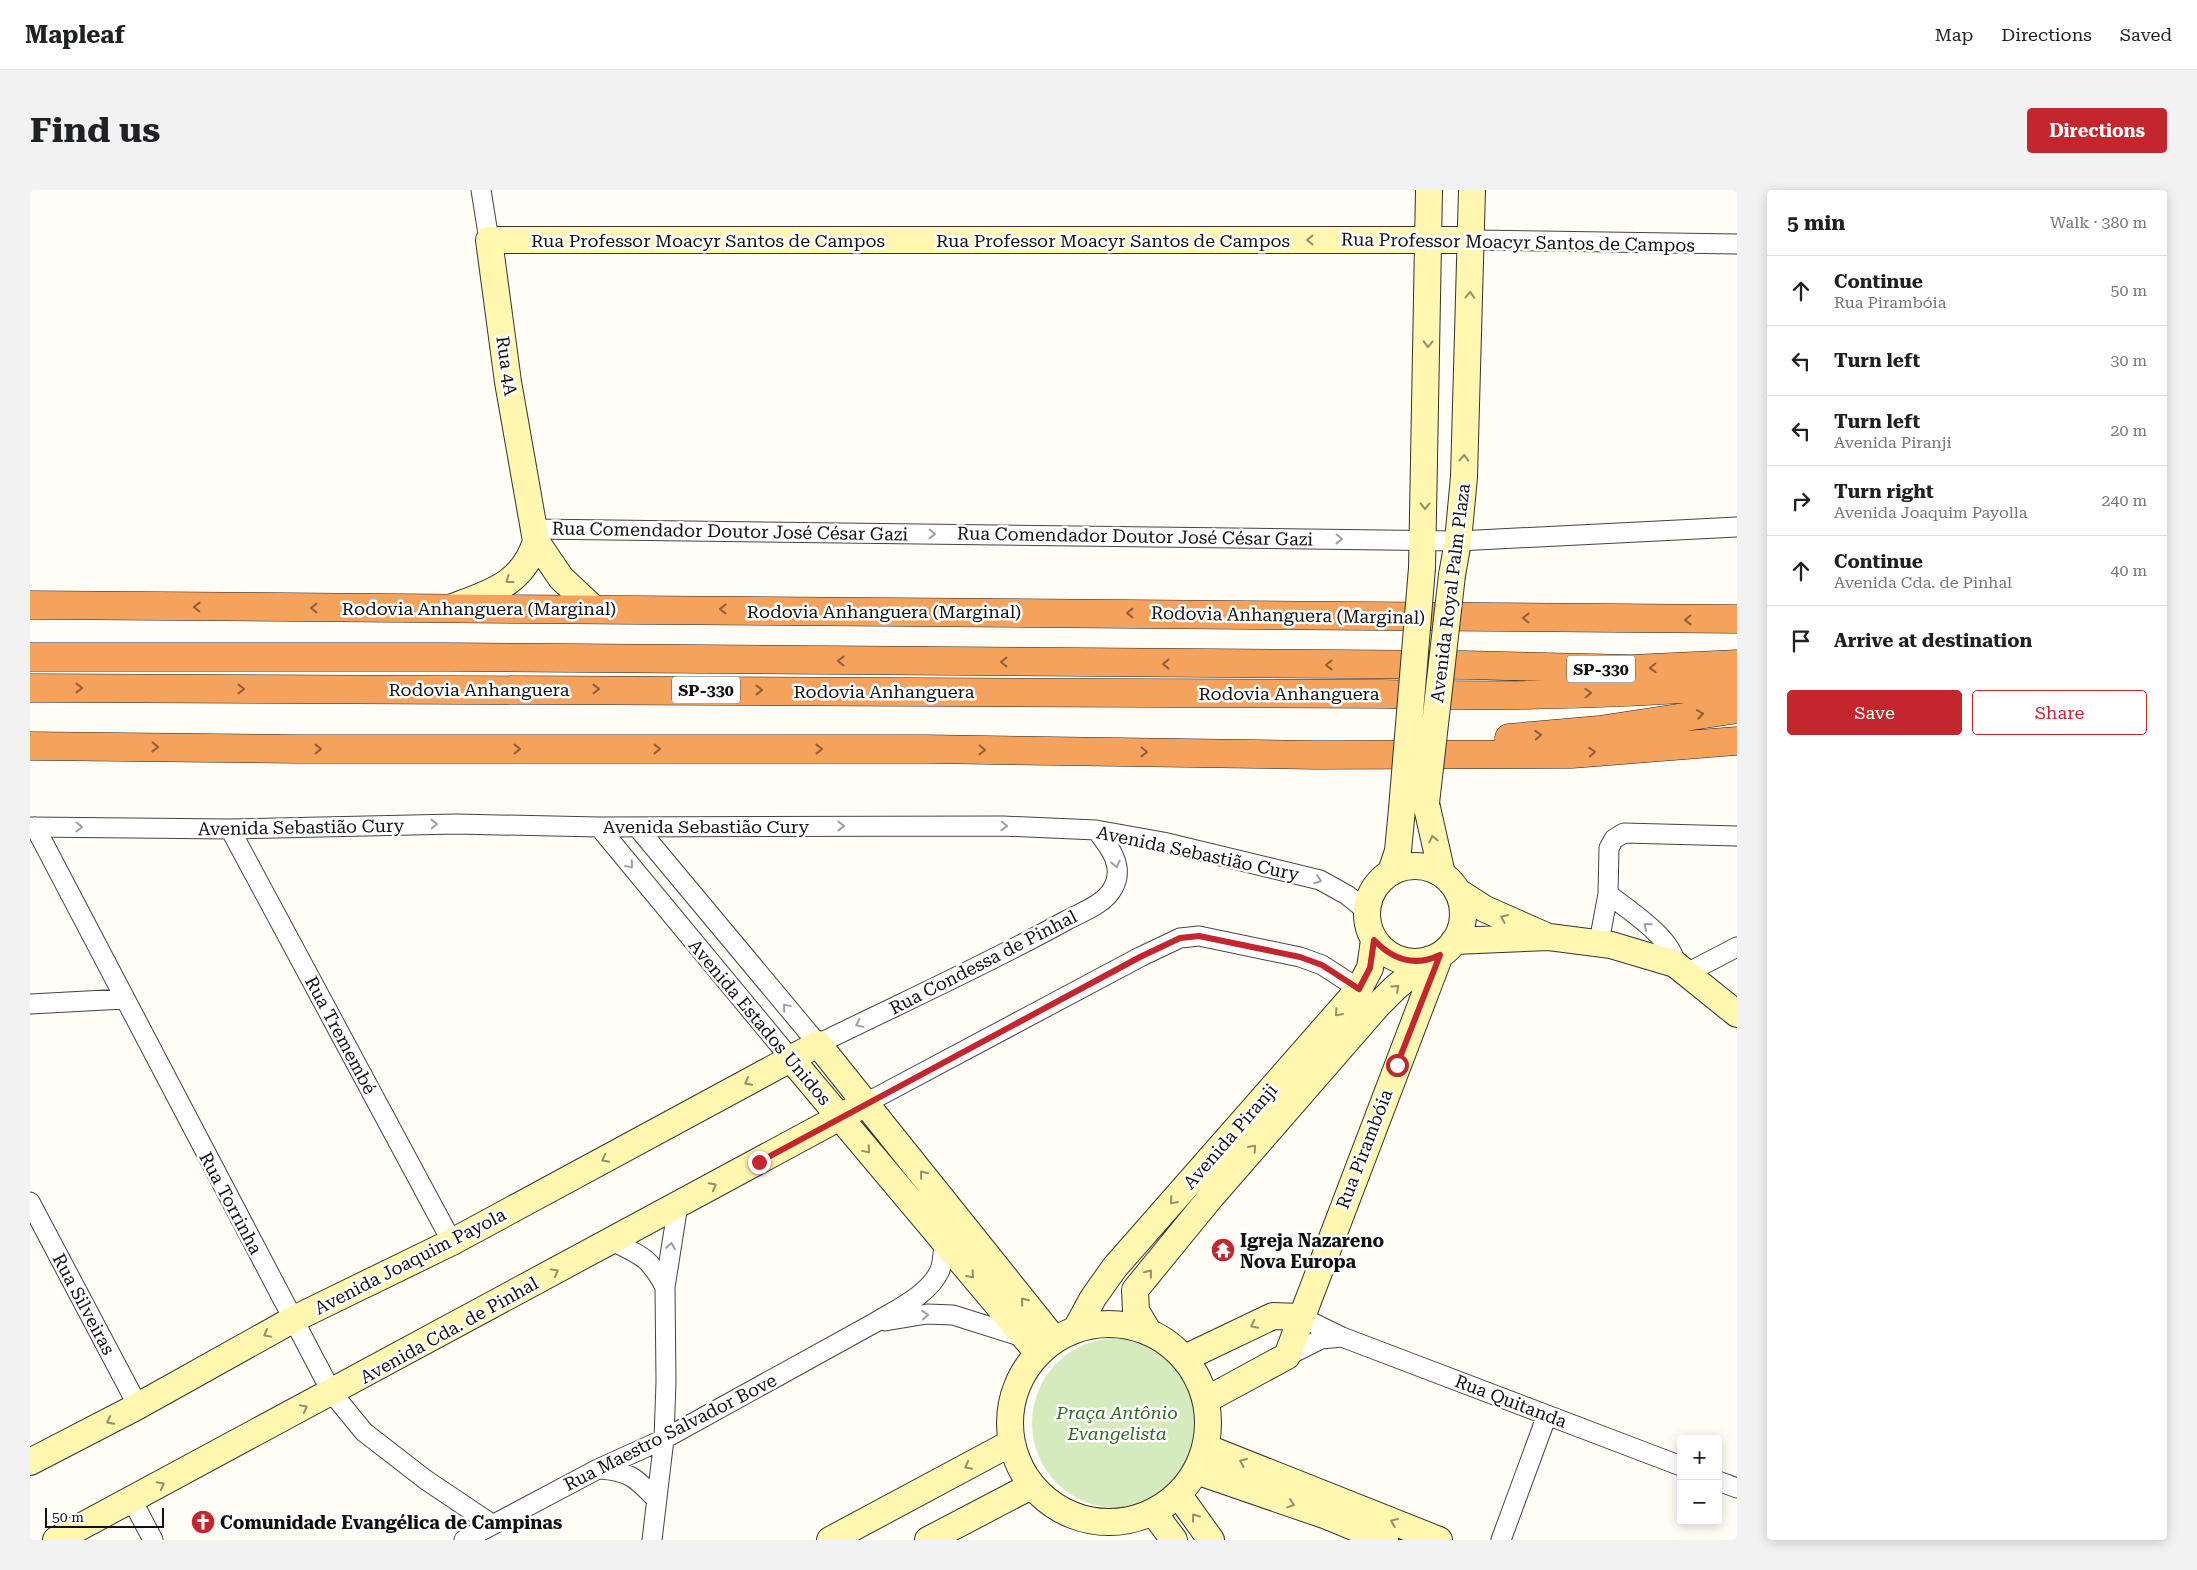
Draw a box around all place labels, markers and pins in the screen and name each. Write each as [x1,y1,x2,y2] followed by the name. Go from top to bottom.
[1240,1230,1385,1272] place label: Igreja Nazareno Nova Europa
[1210,1237,1236,1263] temple icon: Igreja Nazareno Nova Europa
[190,1509,216,1535] church icon: Comunidade Evangélica de Campinas
[220,1512,562,1533] place label: Comunidade Evangélica de Campinas

